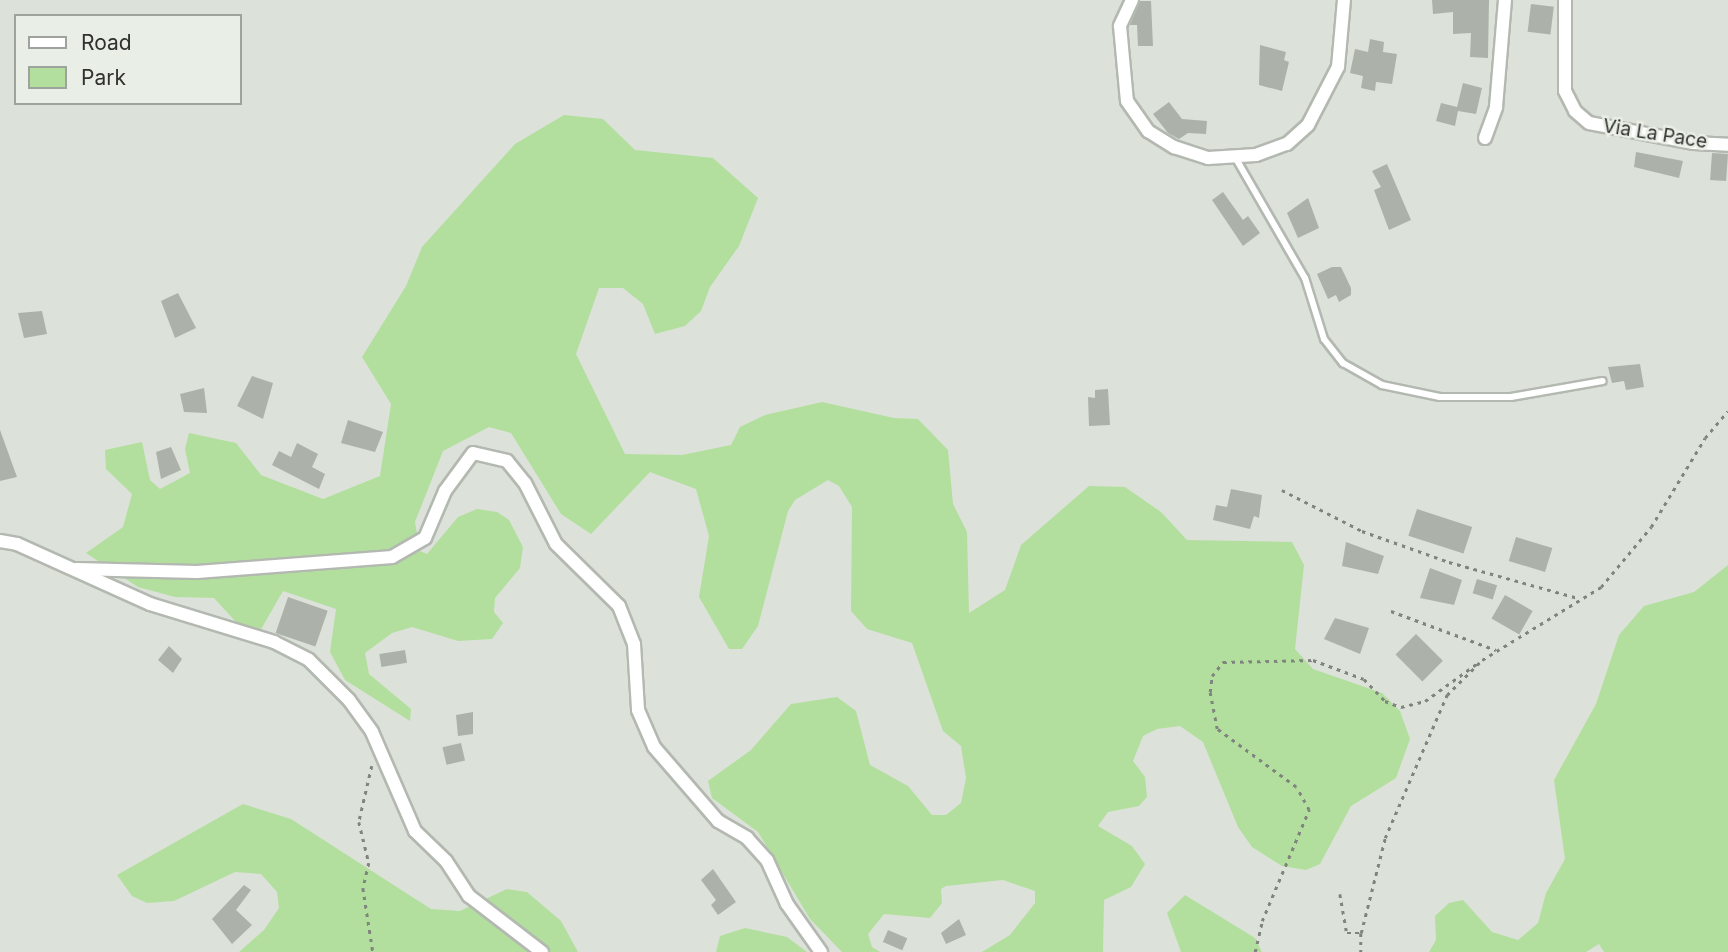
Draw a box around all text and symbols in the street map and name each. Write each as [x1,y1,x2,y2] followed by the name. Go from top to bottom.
[14,14,242,105] legend
[81,30,132,55] text: Road
[81,65,126,90] text: Park
[1601,115,1709,153] street label: Via La Pace

